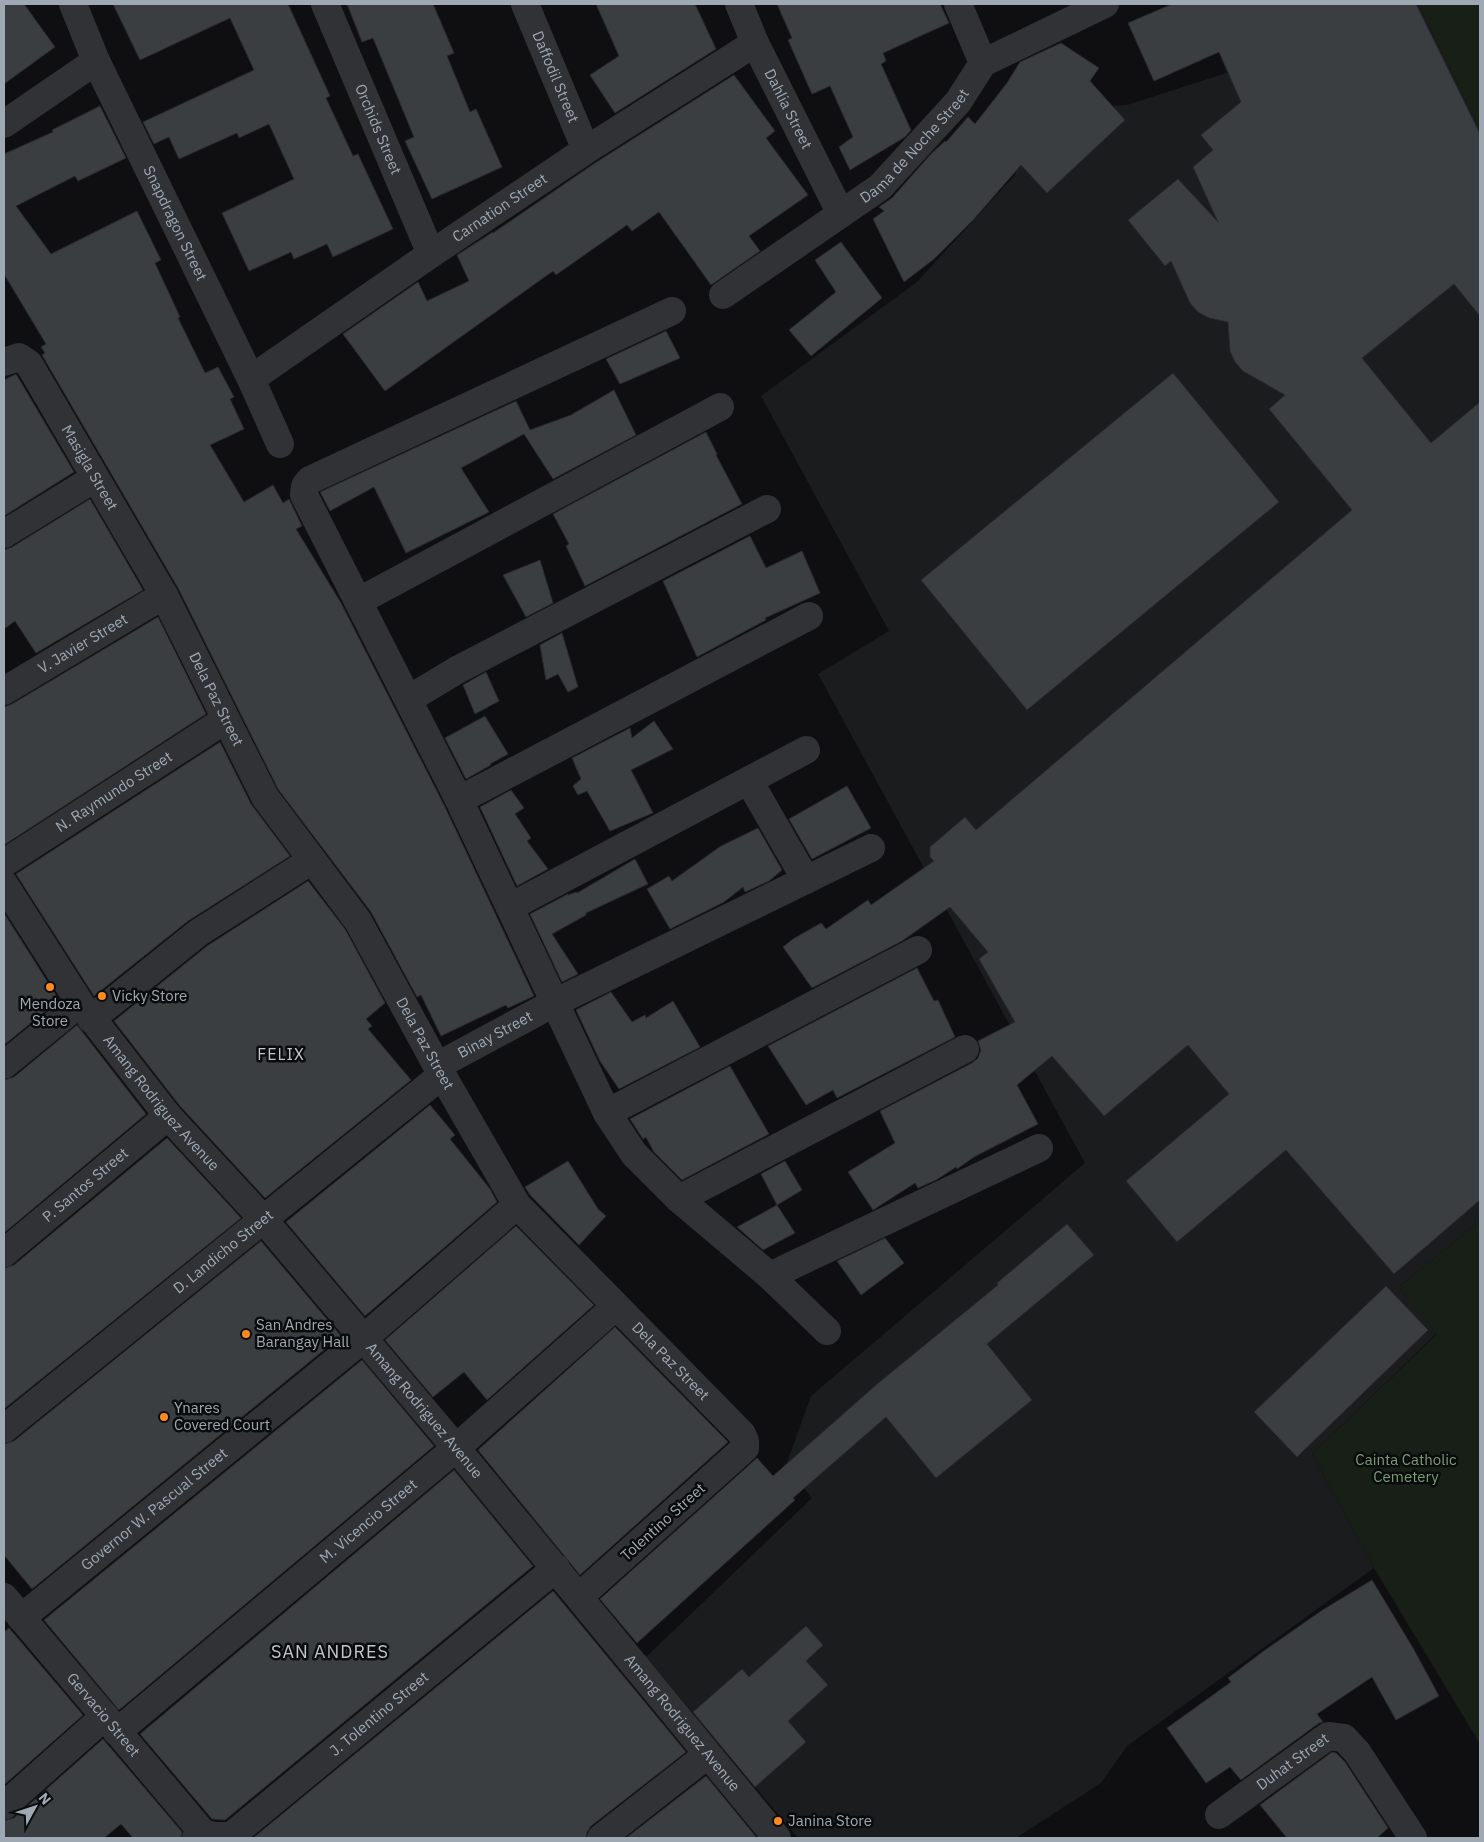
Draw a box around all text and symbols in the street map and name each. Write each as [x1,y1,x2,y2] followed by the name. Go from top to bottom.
[528,28,583,125] street label: Daffodil Street
[761,66,817,152] street label: Dahlia Street
[351,81,406,177] street label: Orchids Street
[856,85,973,207] street label: Dama de Noche Street
[139,162,212,284] street label: Snapdragon Street
[449,169,551,246] street label: Carnation Street
[58,421,122,514] street label: Masigla Street
[34,609,131,677] street label: V. Javier Street
[185,649,248,749] street label: Dela Paz Street
[52,747,176,836] street label: N. Raymundo Street
[44,981,56,993] marker: Mendoza Store
[112,986,187,1005] place label: Vicky Store
[96,990,108,1002] marker: Vicky Store
[20,994,80,1030] place label: Mendoza Store
[392,994,459,1093] street label: Dela Paz Street
[454,1006,536,1062] street label: Binay Street
[99,1031,224,1175] street label: Amang Rodriguez Avenue
[257,1044,305,1064] district label: FELIX
[38,1143,132,1226] street label: P. Santos Street
[169,1205,277,1297] street label: D. Landicho Street
[256,1315,349,1351] place label: San Andres Barangay Hall
[628,1318,714,1404] street label: Dela Paz Street
[240,1328,252,1340] marker: San Andres Barangay Hall
[362,1338,487,1482] street label: Amang Rodriguez Avenue
[174,1398,270,1434] place label: Ynares Covered Court
[158,1411,170,1423] marker: Ynares Covered Court
[77,1443,231,1574] street label: Governor W. Pascual Street
[1355,1450,1457,1486] park label: Cainta Catholic Cemetery
[315,1475,421,1567] street label: M. Vicencio Street
[616,1479,709,1565] street label: Tolentino Street
[271,1640,389,1663] district label: SAN ANDRES
[621,1650,745,1795] street label: Amang Rodriguez Avenue
[325,1667,432,1760] street label: J. Tolentino Street
[63,1669,144,1760] street label: Gervacio Street
[1252,1729,1332,1794] street label: Duhat Street
[10,1782,60,1832] north arrow
[35,1789,55,1808] text: N
[788,1811,872,1830] place label: Janina Store
[772,1815,784,1827] marker: Janina Store

